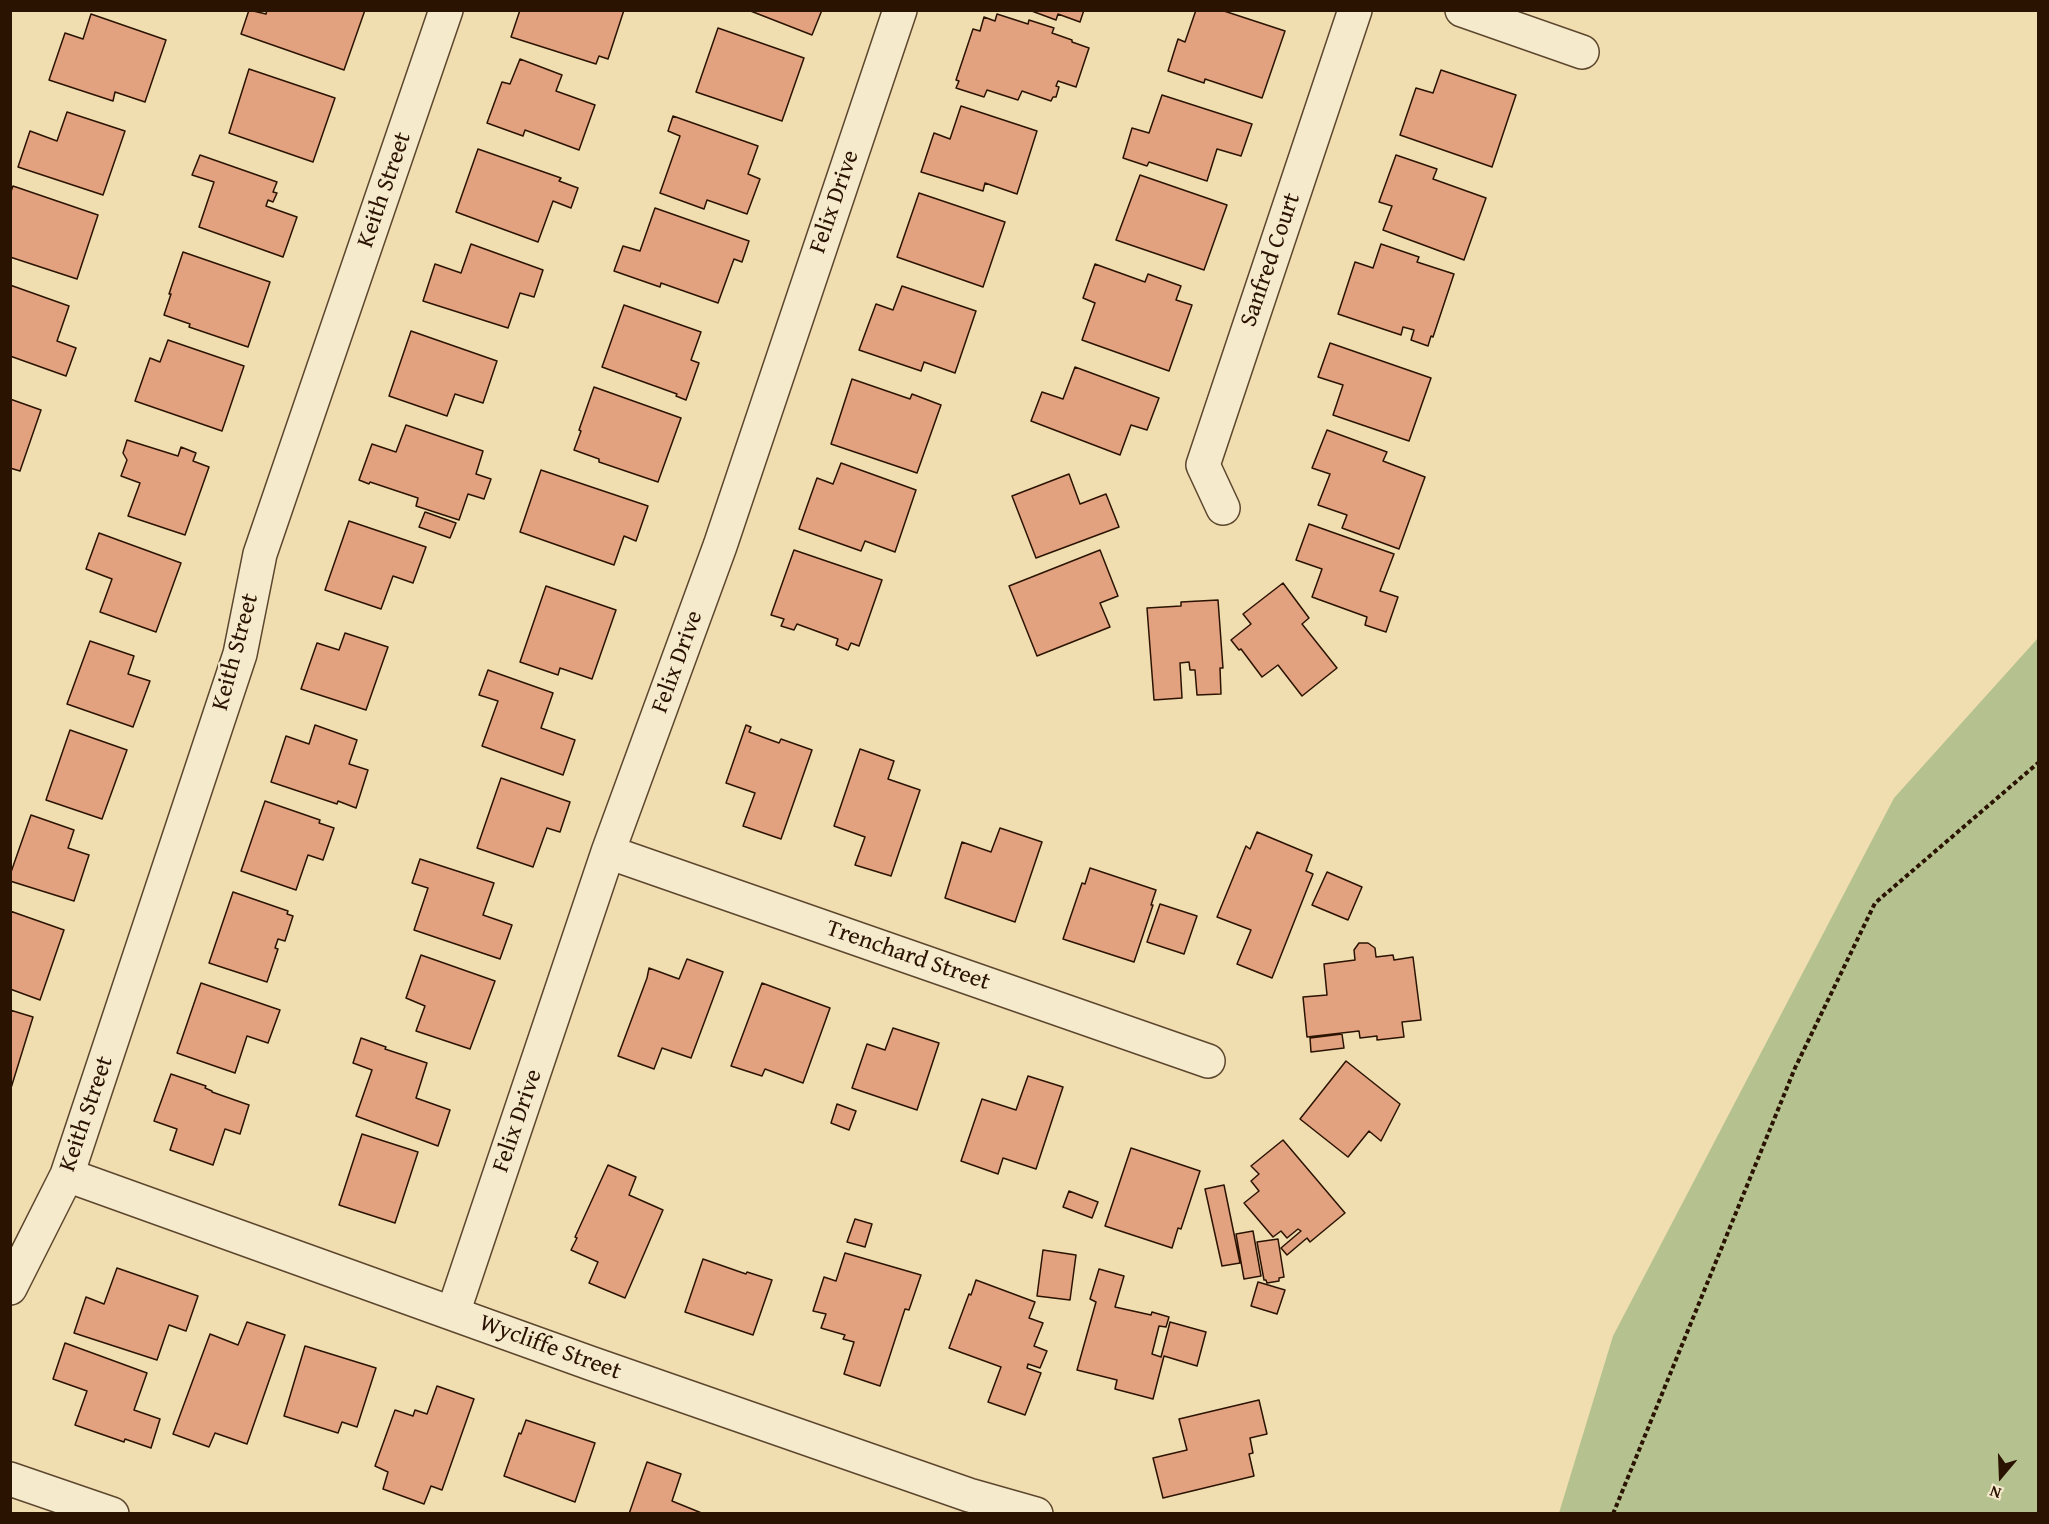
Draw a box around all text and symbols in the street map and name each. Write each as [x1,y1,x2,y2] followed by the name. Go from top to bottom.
[352,129,418,251] street label: Keith Street
[804,147,866,257] street label: Felix Drive
[1235,189,1307,331] street label: Sanfred Court
[207,590,265,714] street label: Keith Street
[646,607,710,717] street label: Felix Drive
[822,915,994,997] street label: Trenchard Street
[54,1053,120,1175] street label: Keith Street
[487,1066,549,1176] street label: Felix Drive
[475,1309,625,1387] street label: Wycliffe Street
[1971,1446,2031,1506] north arrow
[1986,1480,2004,1506] text: N

